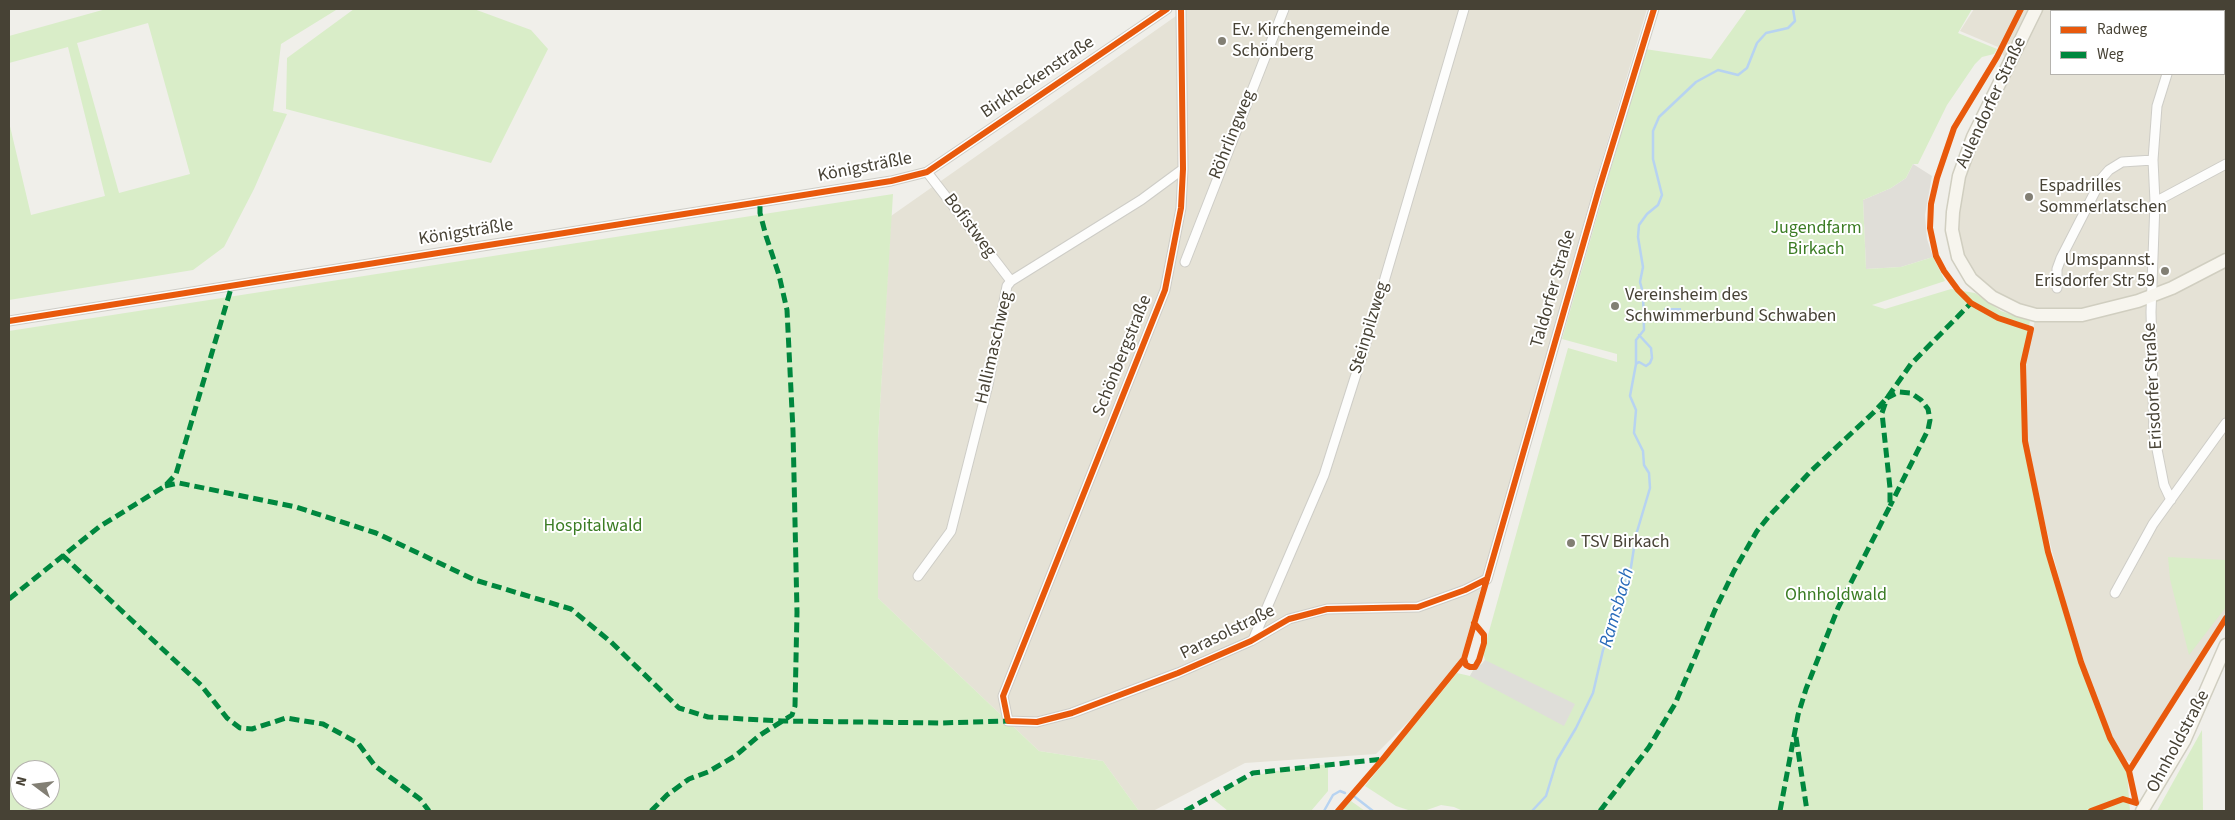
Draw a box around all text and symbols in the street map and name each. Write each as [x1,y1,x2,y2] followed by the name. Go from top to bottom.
[2050,10,2225,75] legend
[2097,19,2147,40] text: Radweg
[1232,20,1390,62] place label: Ev. Kirchengemeinde Schönberg
[977,32,1099,124] street label: Birkheckenstraße
[1952,34,2032,172] street label: Aulendorfer Straße
[1216,35,1228,47] marker: Ev. Kirchengemeinde Schönberg
[2097,44,2124,65] text: Weg
[1205,87,1261,183] street label: Röhrlingweg
[816,148,914,188] street label: Königsträßle
[2039,176,2167,218] place label: Espadrilles Sommerlatschen
[938,190,1000,262] street label: Bofistweg
[2023,191,2035,203] marker: Espadrilles Sommerlatschen
[417,215,515,251] street label: Königsträßle
[1770,218,1862,260] park label: Jugendfarm Birkach
[1527,228,1581,350] street label: Taldorfer Straße
[2034,250,2155,292] place label: Umspannst. Erisdorfer Str 59
[2159,265,2171,277] marker: Umspannst. Erisdorfer Str 59
[1346,279,1394,377] street label: Steinpilzweg
[1625,285,1836,328] place label: Vereinsheim des Schwimmerbund Schwaben
[972,290,1018,406] street label: Hallimaschweg
[1089,292,1157,420] street label: Schönbergstraße
[1609,300,1621,312] marker: Vereinsheim des Schwimmerbund Schwaben
[2140,322,2168,450] street label: Erisdorfer Straße
[543,516,643,538] park label: Hospitalwald
[1581,532,1669,554] place label: TSV Birkach
[1565,537,1577,549] marker: TSV Birkach
[1596,565,1640,651] water label: Ramsbach
[1785,585,1887,607] park label: Ohnholdwald
[1177,601,1279,665] street label: Parasolstraße
[2143,687,2215,797] street label: Ohnholdstraße
[10,760,60,810] north arrow
[11,774,32,788] text: N

